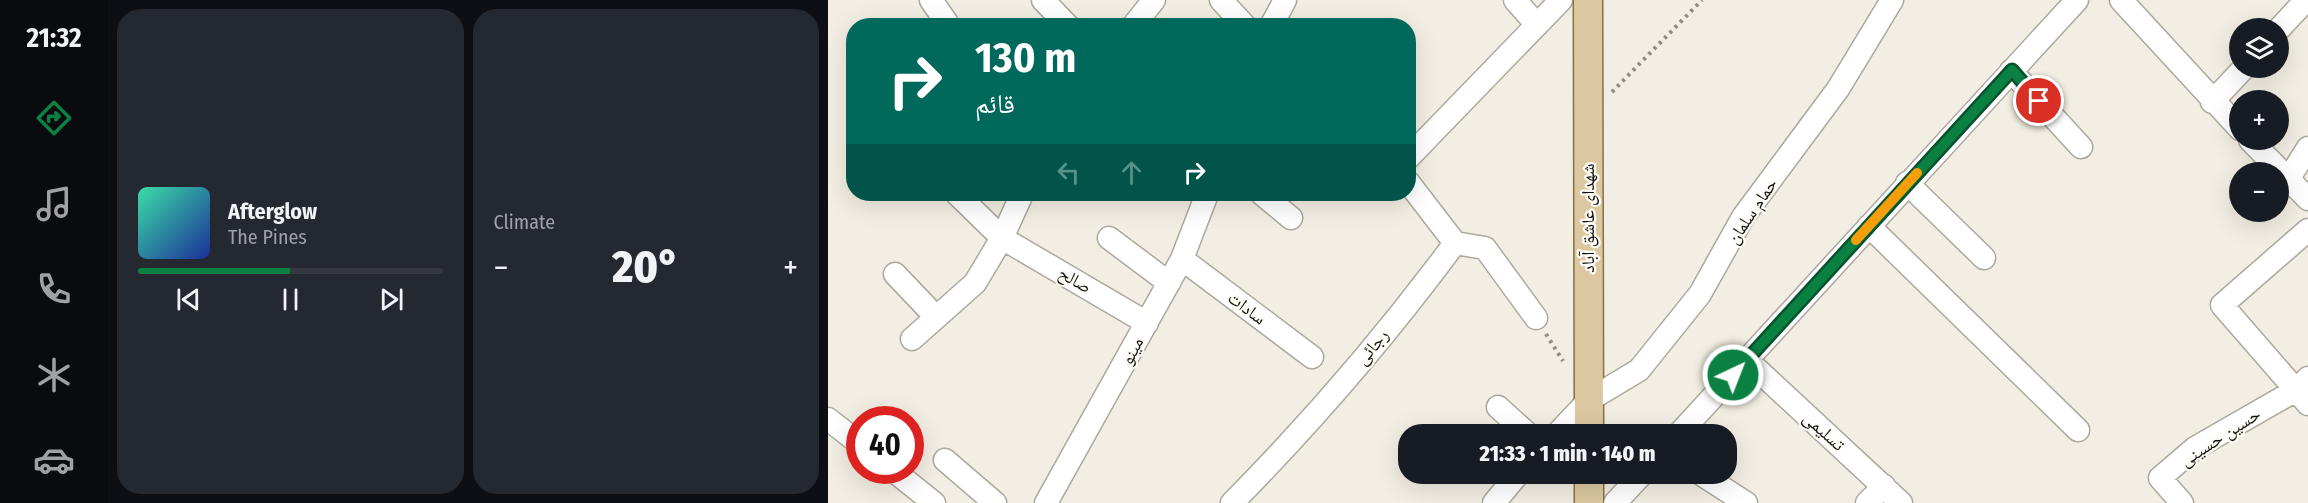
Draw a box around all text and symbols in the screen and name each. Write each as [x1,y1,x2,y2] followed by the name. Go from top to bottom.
[2229,18,2289,222] map controls
[2229,18,2289,78] button: layers
[26,22,82,54] text: 21:32
[975,33,1076,83] text: 130 m
[876,42,954,120] icon: right
[2013,75,2064,126] pin
[2022,84,2055,117] icon: arrive
[975,88,1015,120] text: قائم
[2229,90,2289,150] button: +
[33,97,75,139] icon: directions
[1052,156,1085,189] icon: left
[1115,156,1148,189] icon: ahead
[1178,156,1211,189] icon: right
[2229,162,2289,222] button: −
[1577,163,1599,273] street label: شهدای عاشق آباد
[1722,174,1783,249] street label: حمام سلمان
[33,183,75,225] icon: music
[228,198,317,225] text: Afterglow
[494,210,555,234] text: Climate
[228,225,307,249] text: The Pines
[612,240,679,294] text: 20°
[494,248,508,288] text: −
[783,248,798,288] text: +
[1054,262,1095,299] street label: صالح
[33,268,75,310] icon: phone
[172,283,205,316] icon: previous
[274,283,307,316] icon: pause
[375,283,408,316] icon: next
[1224,287,1270,329] street label: سادات
[1351,324,1393,369] street label: رجائی
[1116,333,1148,369] street label: مینو
[1701,343,1765,407] position arrow
[33,354,75,396] icon: climate
[2175,403,2265,471] street label: حسین حسینی
[846,406,924,484] speed limit sign: 40
[1799,406,1849,456] street label: تسلیمی
[33,439,75,481] icon: car
[1479,440,1656,467] text: 21:33 · 1 min · 140 m

